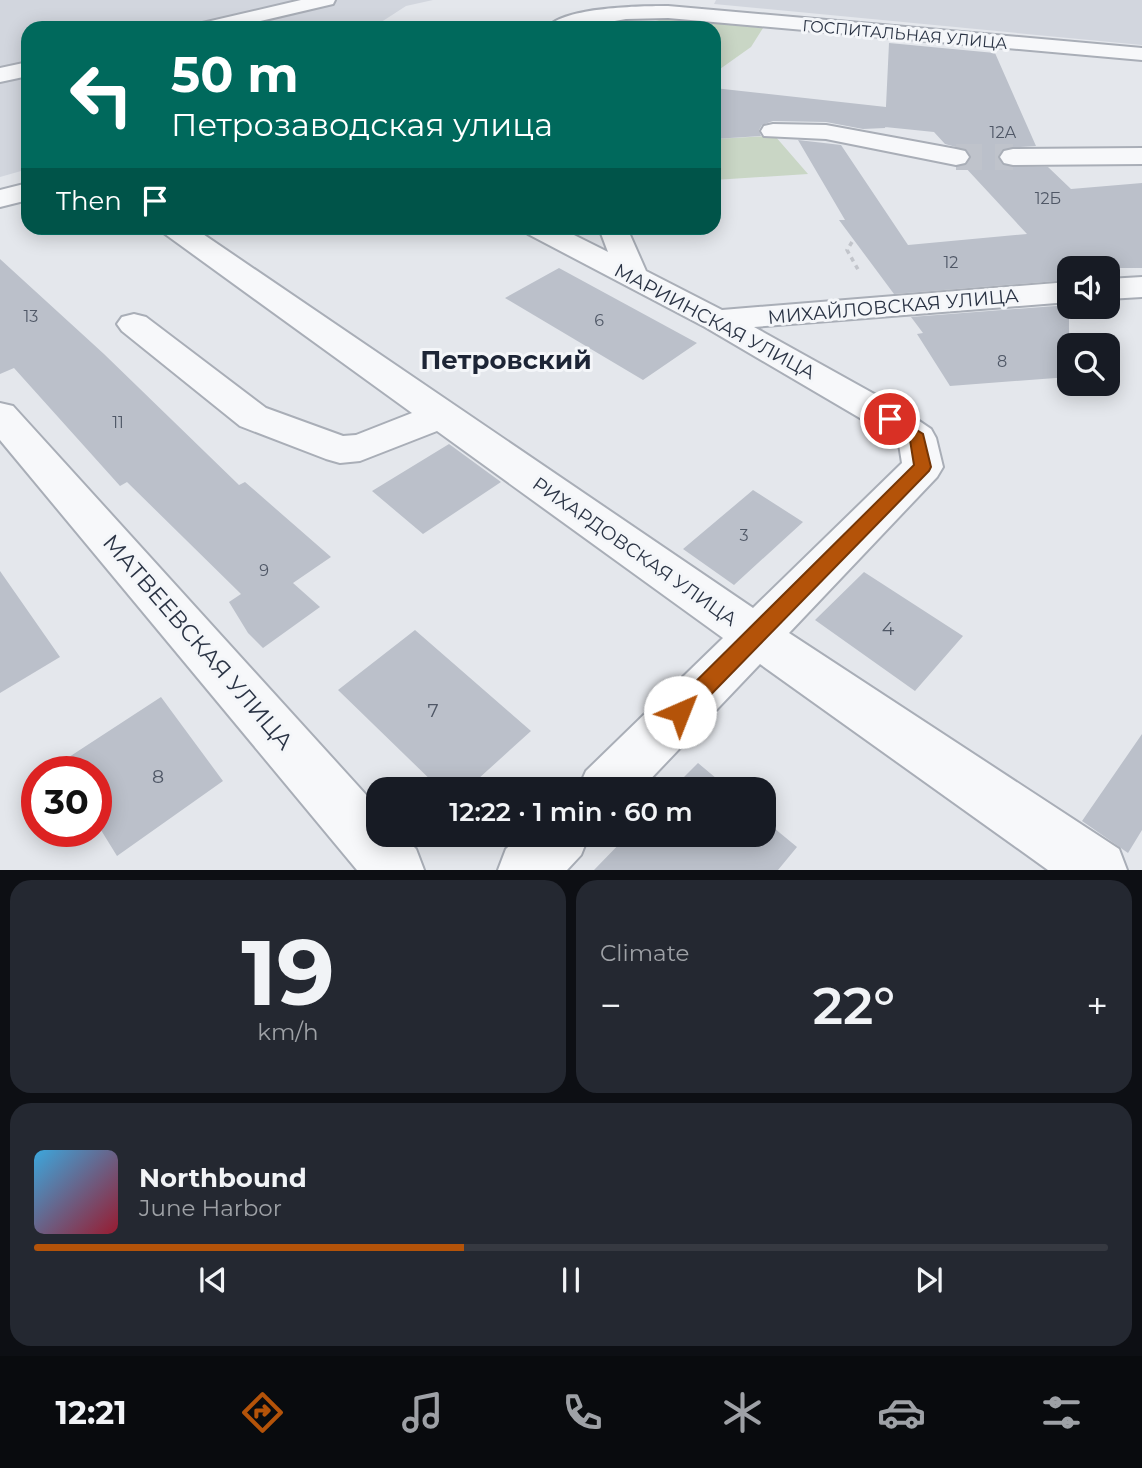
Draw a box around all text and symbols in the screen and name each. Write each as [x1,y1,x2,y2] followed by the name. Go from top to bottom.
[802,16,1008,53] street label: ГОСПИТАЛЬНАЯ УЛИЦА
[171,45,299,104] text: 50 m
[56,49,147,140] icon: left
[171,105,553,144] text: Петрозаводская улица
[990,123,1016,142] house number: 12А
[136,182,174,220] icon: arrive
[56,185,122,217] text: Then
[1035,189,1061,208] house number: 12Б
[944,253,958,272] house number: 12
[1057,256,1120,396] map controls
[1057,256,1120,319] button: sound
[610,259,819,384] street label: МАРИИНСКАЯ УЛИЦА
[767,284,1020,329] street label: МИХАЙЛОВСКАЯ УЛИЦА
[24,307,38,326] house number: 13
[594,311,604,330] house number: 6
[1057,333,1120,396] button: search
[420,344,592,376] district label: Петровский
[997,352,1007,371] house number: 8
[860,389,920,449] pin
[871,400,909,438] icon: arrive
[112,413,124,432] house number: 11
[528,472,741,631] street label: РИХАРДОВСКАЯ УЛИЦА
[739,526,749,545] house number: 3
[97,529,299,755] street label: МАТВЕЕВСКАЯ УЛИЦА
[259,561,269,580] house number: 9
[882,617,895,640] house number: 4
[643,675,717,749] position arrow
[427,699,439,722] house number: 7
[21,756,112,847] speed limit sign: 30
[152,765,164,788] house number: 8
[449,796,693,828] text: 12:22 · 1 min · 60 m
[241,917,335,1028] text: 19
[600,939,689,967] text: Climate
[813,974,895,1037] text: 22°
[600,982,622,1029] text: −
[1086,982,1108,1029] text: +
[257,1018,319,1046] text: km/h
[139,1162,307,1194] text: Northbound
[139,1194,282,1222] text: June Harbor
[194,1261,232,1299] icon: previous
[552,1261,590,1299] icon: pause
[910,1261,948,1299] icon: next
[238,1388,287,1437] icon: directions
[398,1388,447,1437] icon: music
[558,1388,607,1437] icon: phone
[718,1388,767,1437] icon: climate
[877,1388,926,1437] icon: car
[1037,1388,1086,1437] icon: filters
[55,1393,127,1432] text: 12:21

